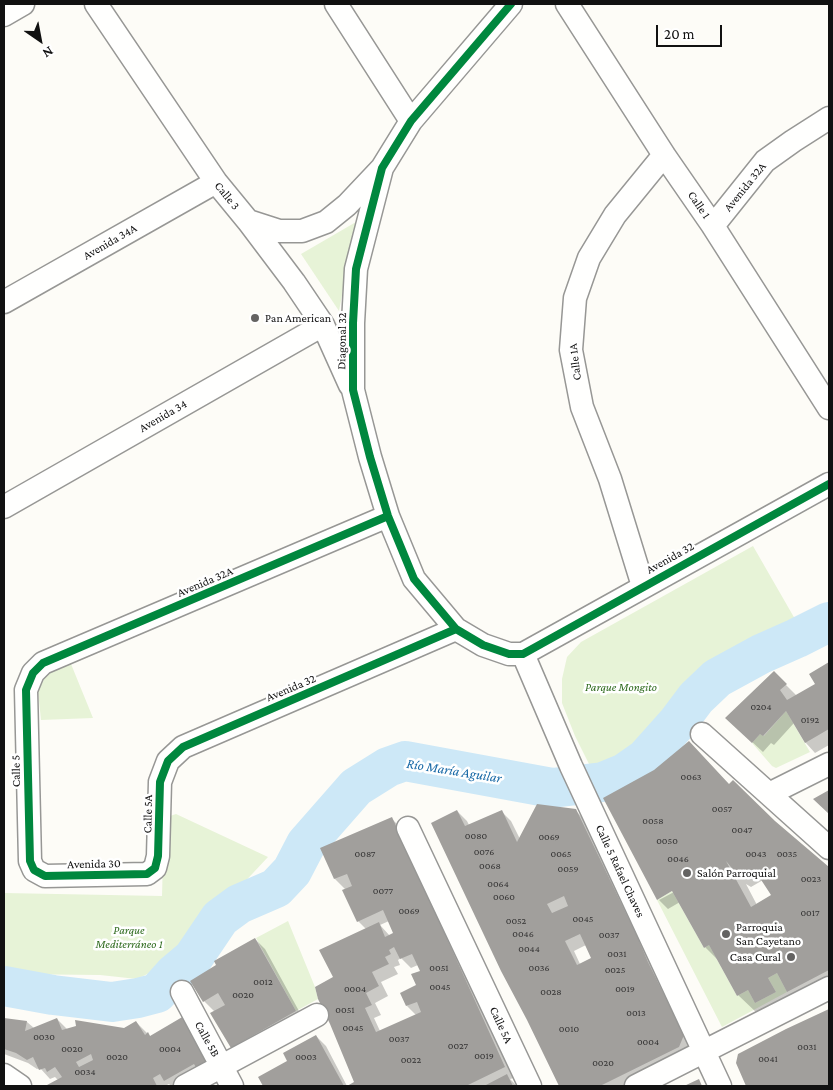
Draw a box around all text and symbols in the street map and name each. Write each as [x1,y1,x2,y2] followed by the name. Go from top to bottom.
[15,15,65,65] north arrow
[658,15,724,47] scale bar
[664,26,695,42] text: 20 m
[40,43,57,62] text: N
[721,159,769,215] street label: Avenida 32A
[211,179,243,213] street label: Calle 3
[685,188,713,222] street label: Calle 1
[81,221,139,263] street label: Avenida 34A
[265,311,331,325] place label: Pan American
[249,312,261,324] marker: Pan American
[334,312,350,370] street label: Diagonal 32
[566,343,584,381] street label: Calle 1A
[137,397,189,435] street label: Avenida 34
[644,539,696,577] street label: Avenida 32
[175,564,235,600] street label: Avenida 32A
[264,671,318,705] street label: Avenida 32
[585,680,657,694] park label: Parque Mongito
[750,701,772,713] house number: 0204
[801,714,819,726] house number: 0192
[9,755,23,787] street label: Calle 5
[405,755,503,787] water label: Río María Aguilar
[681,771,701,783] house number: 0063
[140,795,156,833] street label: Calle 5A
[712,803,732,815] house number: 0057
[642,815,664,827] house number: 0058
[592,822,648,920] street label: Calle 5 Rafael Chaves
[732,824,752,836] house number: 0047
[465,830,487,842] house number: 0080
[538,831,560,843] house number: 0069
[656,835,678,847] house number: 0050
[474,846,494,858] house number: 0076
[355,848,375,860] house number: 0087
[551,848,571,860] house number: 0065
[745,848,767,860] house number: 0043
[777,848,797,860] house number: 0035
[667,853,689,865] house number: 0046
[67,856,121,872] street label: Avenida 30
[479,860,501,872] house number: 0068
[558,863,578,875] house number: 0059
[697,866,776,880] place label: Salón Parroquial
[681,867,693,879] marker: Salón Parroquial
[801,873,821,885] house number: 0023
[487,878,509,890] house number: 0064
[373,885,393,897] house number: 0077
[493,891,515,903] house number: 0060
[398,905,420,917] house number: 0069
[800,907,820,919] house number: 0017
[572,913,594,925] house number: 0045
[506,915,526,927] house number: 0052
[736,920,801,948] place label: Parroquia San Cayetano
[95,923,163,951] park label: Parque Mediterráneo 1
[512,928,534,940] house number: 0046
[720,928,732,940] marker: Parroquia San Cayetano
[599,929,619,941] house number: 0037
[518,943,540,955] house number: 0044
[607,948,627,960] house number: 0031
[730,950,781,964] place label: Casa Cural
[785,951,797,963] marker: Casa Cural
[429,962,449,974] house number: 0051
[528,962,550,974] house number: 0036
[605,964,625,976] house number: 0025
[253,976,273,988] house number: 0012
[429,981,451,993] house number: 0045
[344,983,366,995] house number: 0004
[615,983,635,995] house number: 0019
[540,986,562,998] house number: 0028
[232,989,254,1001] house number: 0020
[335,1004,355,1016] house number: 0051
[486,1004,516,1046] street label: Calle 5A
[626,1007,646,1019] house number: 0013
[191,1019,223,1059] street label: Calle 5B
[342,1022,364,1034] house number: 0045
[559,1023,579,1035] house number: 0010
[33,1031,55,1043] house number: 0030
[389,1033,409,1045] house number: 0037
[637,1036,659,1048] house number: 0004
[448,1040,468,1052] house number: 0027
[797,1041,817,1053] house number: 0031
[61,1043,83,1055] house number: 0020
[159,1043,181,1055] house number: 0004
[474,1050,494,1062] house number: 0019
[106,1051,128,1063] house number: 0020
[295,1051,317,1063] house number: 0003
[758,1053,778,1065] house number: 0041
[401,1054,421,1066] house number: 0022
[592,1057,614,1069] house number: 0020
[74,1066,96,1078] house number: 0034

